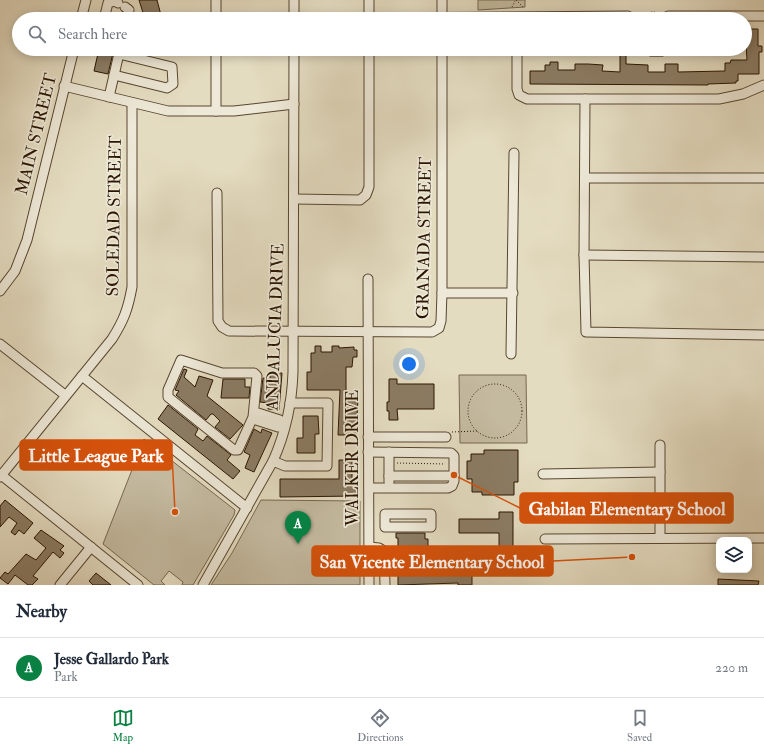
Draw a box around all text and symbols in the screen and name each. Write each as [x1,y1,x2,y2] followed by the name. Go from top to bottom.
[12,12,752,56] search box
[26,23,48,45] icon: search
[58,25,127,44] text: Search here
[11,71,61,197] street label: MAIN STREET
[102,135,126,297] street label: SOLEDAD STREET
[412,156,436,319] street label: GRANADA STREET
[262,243,288,412] street label: ANDALUCIA DRIVE
[399,354,419,374] your location
[342,390,363,527] street label: WALKER DRIVE
[20,440,172,470] callout: Little League Park
[28,445,164,468] text: Little League Park
[520,493,733,523] callout: Gabilan Elementary School
[528,498,726,521] text: Gabilan Elementary School
[285,511,311,544] pin: A
[716,537,752,573] map controls
[716,537,752,573] button: layers
[312,546,553,576] callout: San Vicente Elementary School
[320,551,545,574] text: San Vicente Elementary School
[16,601,67,622] text: Nearby
[54,650,169,669] text: Jesse Gallardo Park
[25,660,33,676] text: A
[715,660,748,676] text: 220 m
[54,669,78,685] text: Park
[112,707,134,744] tab: Map
[357,707,404,744] tab: Directions
[627,707,652,744] tab: Saved

